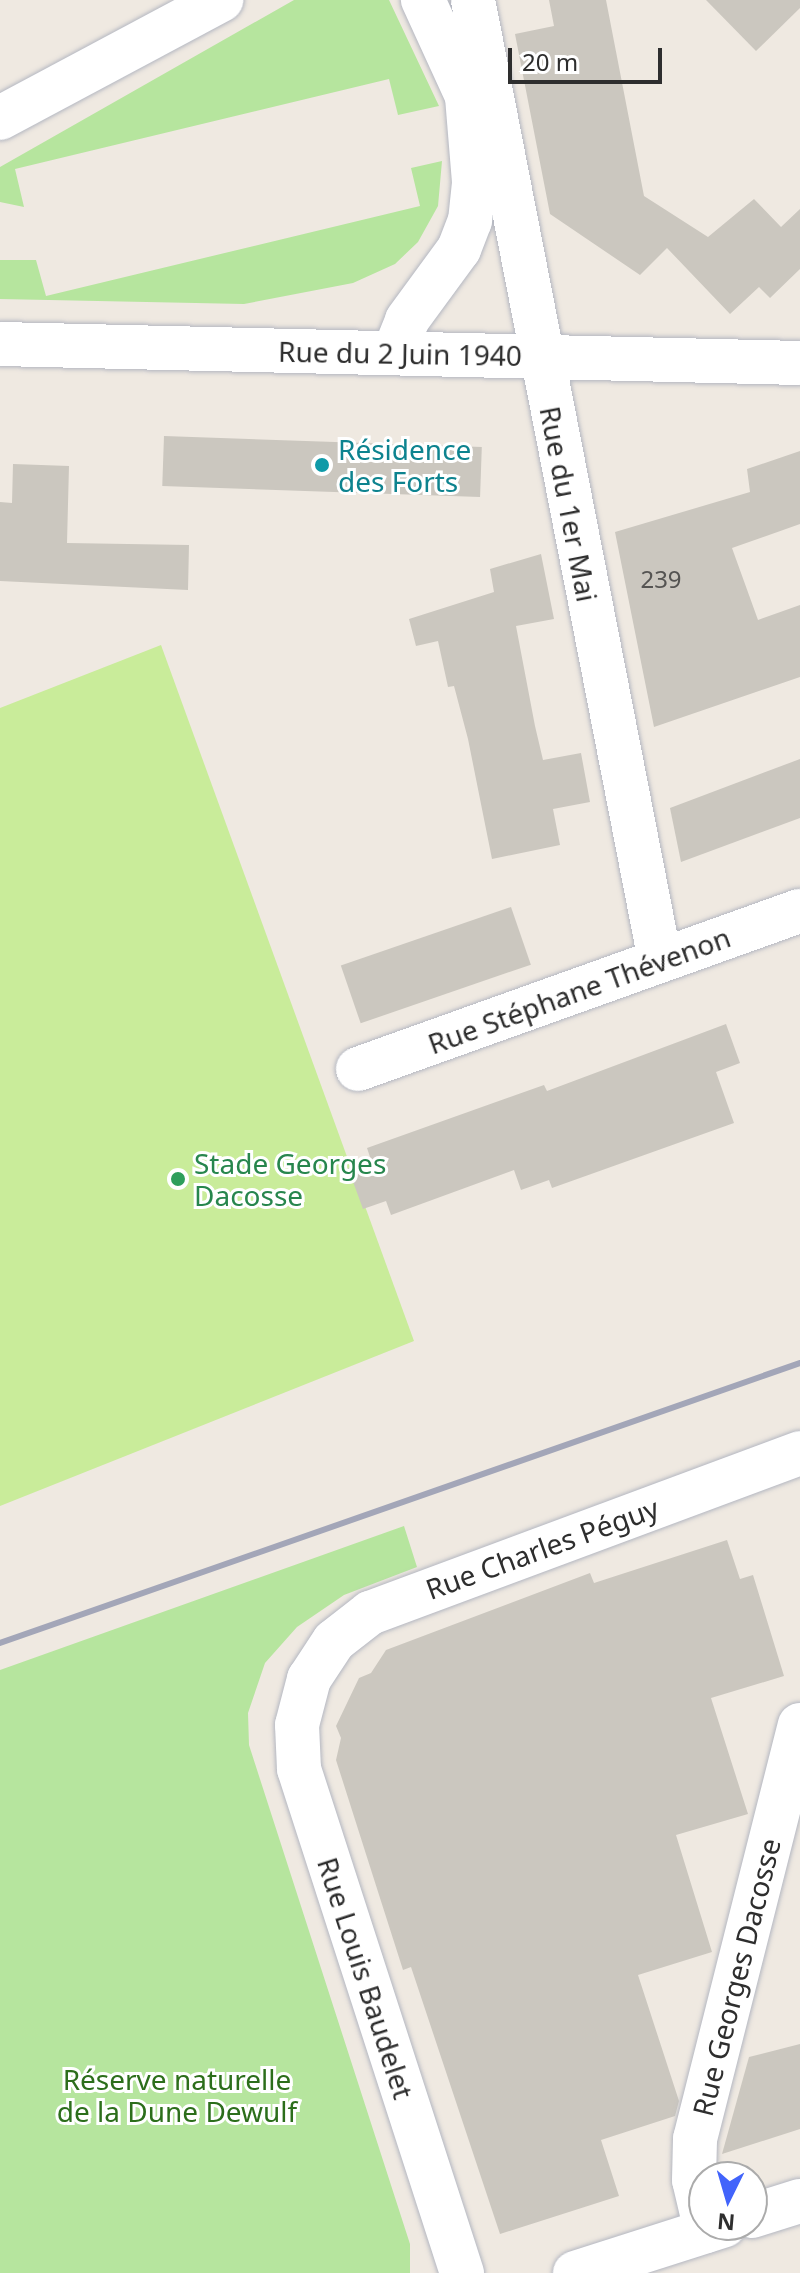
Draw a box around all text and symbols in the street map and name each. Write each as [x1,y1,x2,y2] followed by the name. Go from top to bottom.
[512,32,666,82] scale bar
[522,45,578,78] text: 20 m
[278,334,522,372] street label: Rue du 2 Juin 1940
[534,403,604,605] street label: Rue du 1er Mai
[338,432,471,498] place label: Résidence des Forts
[313,456,331,474] marker: Résidence des Forts
[640,565,682,593] house number: 239
[423,920,735,1060] street label: Rue Stéphane Thévenon
[194,1146,386,1212] place label: Stade Georges Dacosse
[169,1170,187,1188] marker: Stade Georges Dacosse
[421,1490,663,1606] street label: Rue Charles Péguy
[685,1835,787,2119] street label: Rue Georges Dacosse
[311,1853,421,2103] street label: Rue Louis Baudelet
[57,2062,297,2128] park label: Réserve naturelle de la Dune Dewulf
[688,2161,768,2241] north arrow
[716,2207,736,2239] text: N

